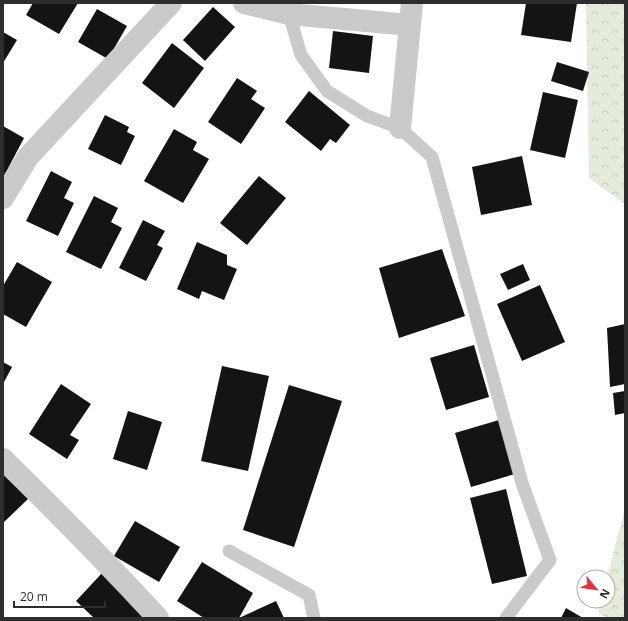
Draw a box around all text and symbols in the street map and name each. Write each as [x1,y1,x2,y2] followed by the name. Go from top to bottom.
[576,569,616,609] north arrow
[14,583,105,609] scale bar
[596,587,614,602] text: N
[20,588,48,605] text: 20 m

